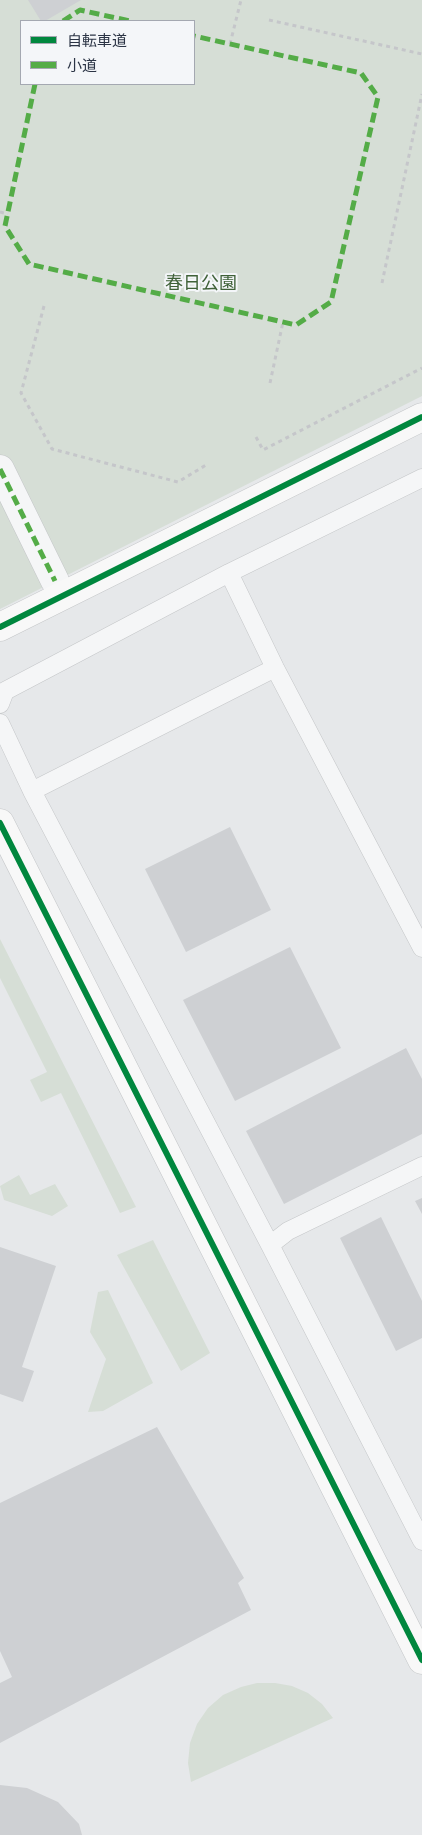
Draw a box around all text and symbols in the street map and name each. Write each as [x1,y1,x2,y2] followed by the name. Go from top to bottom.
[20,20,195,85] legend
[67,32,127,50] text: 自転車道
[67,57,97,75] text: 小道
[165,273,237,295] park label: 春日公園

